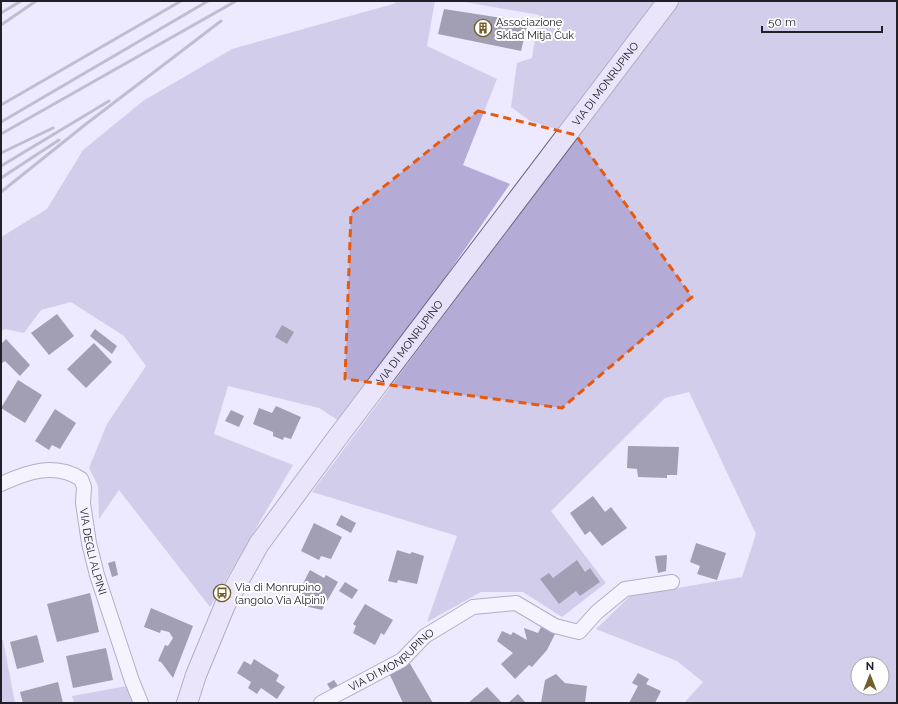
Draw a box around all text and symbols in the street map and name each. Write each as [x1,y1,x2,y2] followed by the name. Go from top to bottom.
[762,8,882,34] scale bar
[768,15,796,29] text: 50 m
[496,16,574,42] place label: Associazione Sklad Mitja Čuk
[473,18,493,38] building icon: Associazione Sklad Mitja Čuk
[570,40,642,129] street label: VIA DI MONRUPINO
[374,298,446,387] street label: VIA DI MONRUPINO
[77,507,109,596] street label: VIA DEGLI ALPINI
[235,581,325,607] place label: Via di Monrupino (angolo Via Alpini)
[212,583,232,603] bus stop icon: Via di Monrupino (angolo Via Alpini)
[347,626,436,694] street label: VIA DI MONRUPINO
[850,656,890,696] north arrow
[866,660,874,673] text: N

